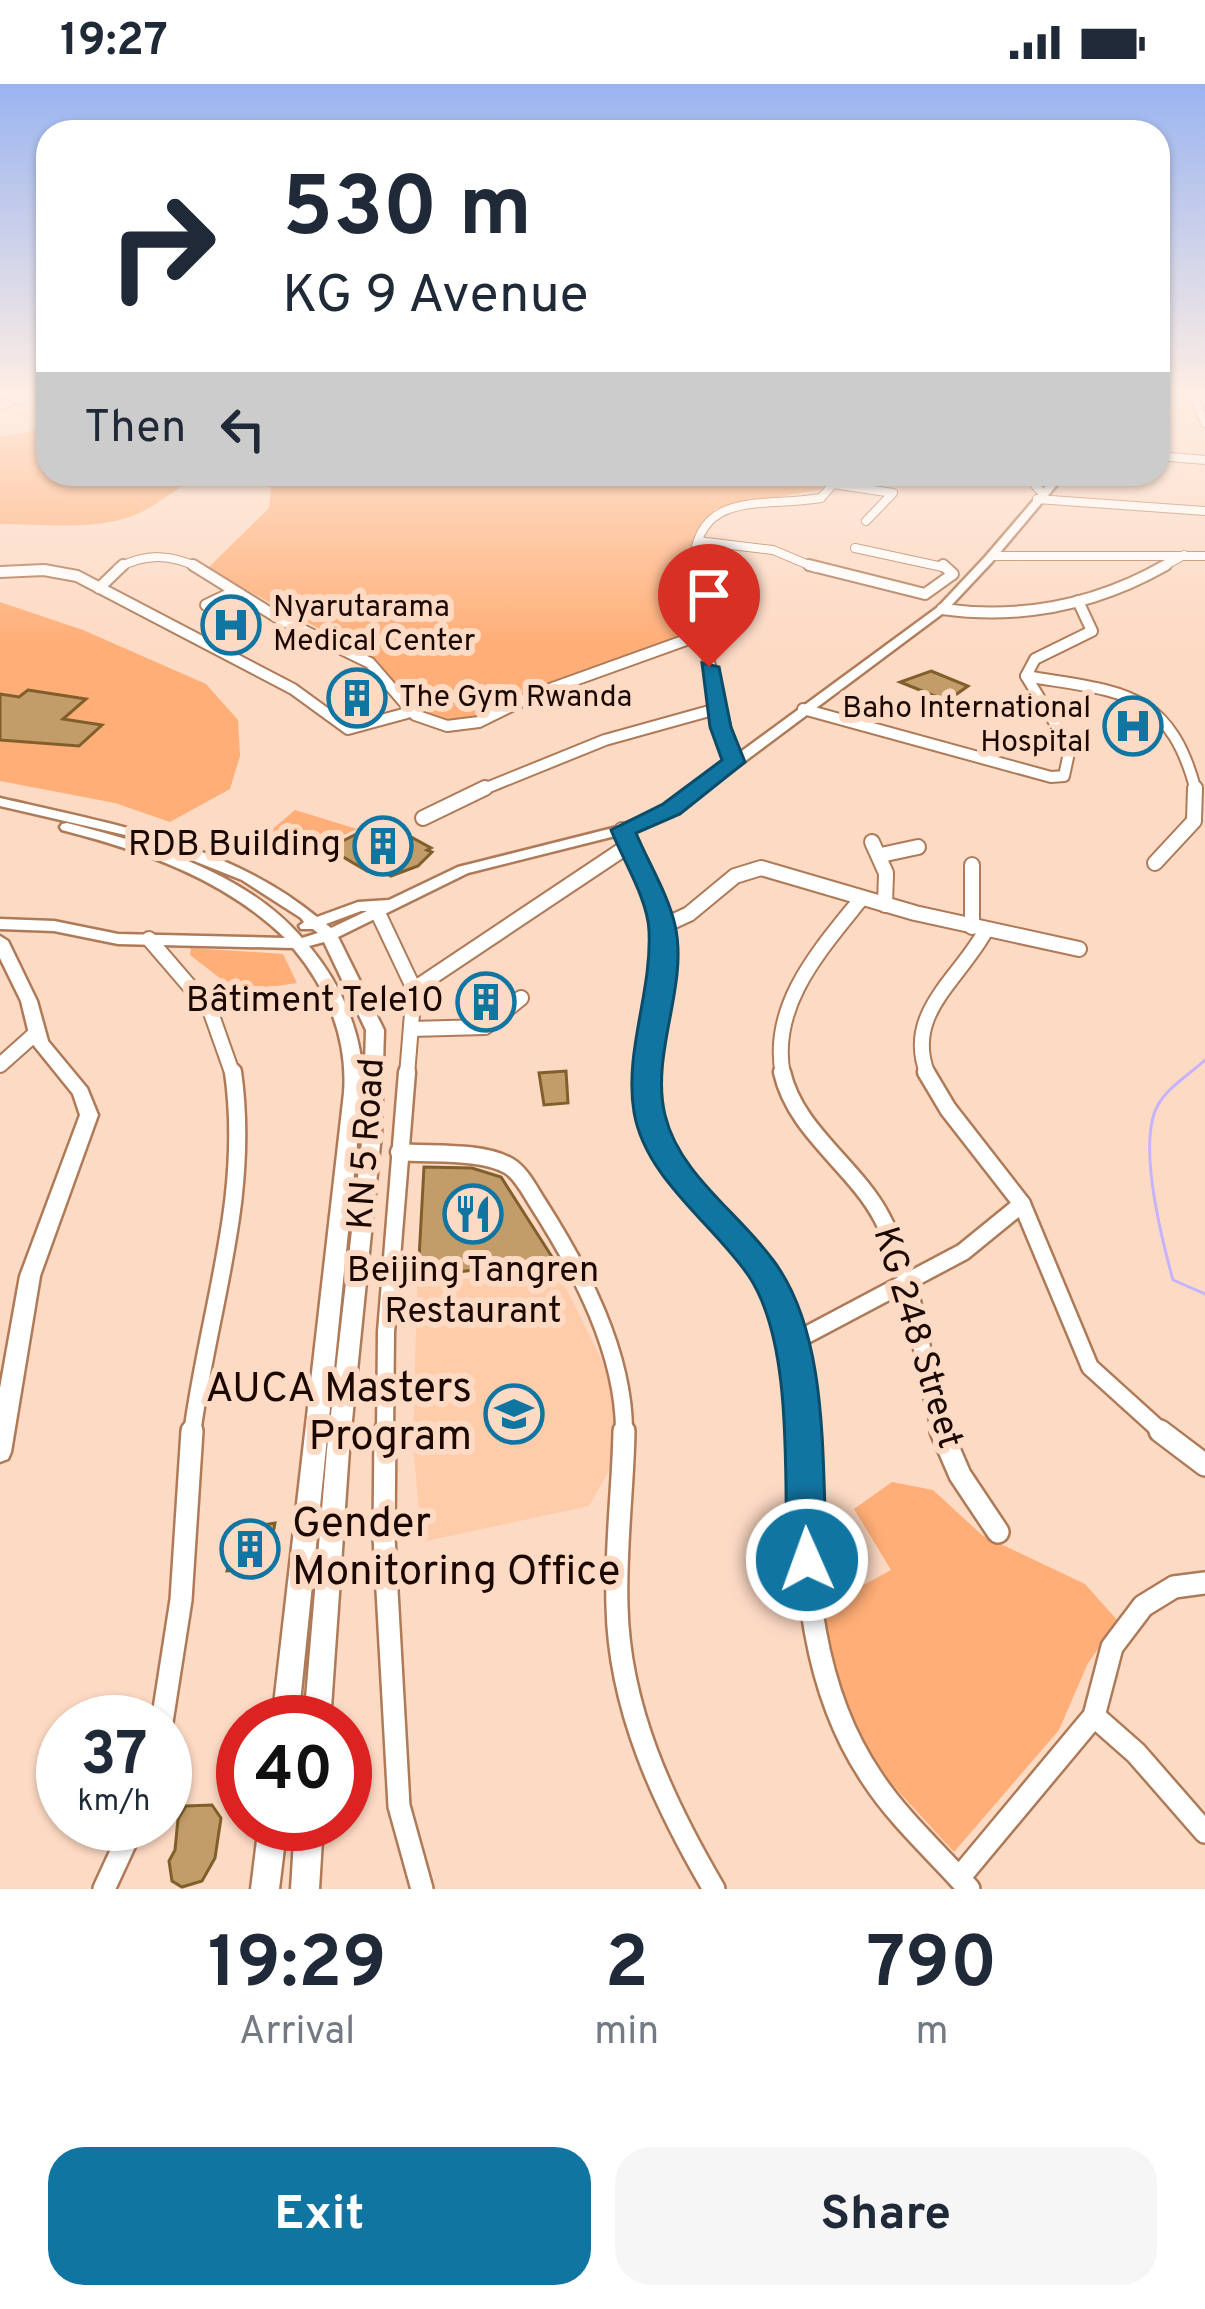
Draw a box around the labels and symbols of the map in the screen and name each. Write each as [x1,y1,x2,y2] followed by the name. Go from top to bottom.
[658,544,760,667] pin
[273,590,476,661] place label: Nyarutarama Medical Center
[200,594,262,656] hospital icon: Nyarutarama Medical Center
[326,667,388,729] building icon: The Gym Rwanda
[399,680,632,717] place label: The Gym Rwanda
[842,691,1091,762] place label: Baho International Hospital
[1102,695,1164,757] hospital icon: Baho International Hospital
[352,815,414,877] building icon: RDB Building
[128,823,341,869] place label: RDB Building
[455,971,517,1033] building icon: Bâtiment Tele10
[186,979,444,1025] place label: Bâtiment Tele10
[339,1057,397,1231] street label: KN 5 Road
[442,1183,504,1245] restaurant icon: Beijing Tangren Restaurant
[861,1222,971,1454] street label: KG 248 Street
[347,1249,599,1336] place label: Beijing Tangren Restaurant
[205,1364,472,1465] place label: AUCA Masters Program
[483,1383,545,1445] school or university icon: AUCA Masters Program
[744,1497,870,1623] position arrow
[292,1499,620,1600] place label: Gender Monitoring Office
[219,1518,281,1580] building icon: Gender Monitoring Office
[216,1695,372,1851] speed limit sign: 40

